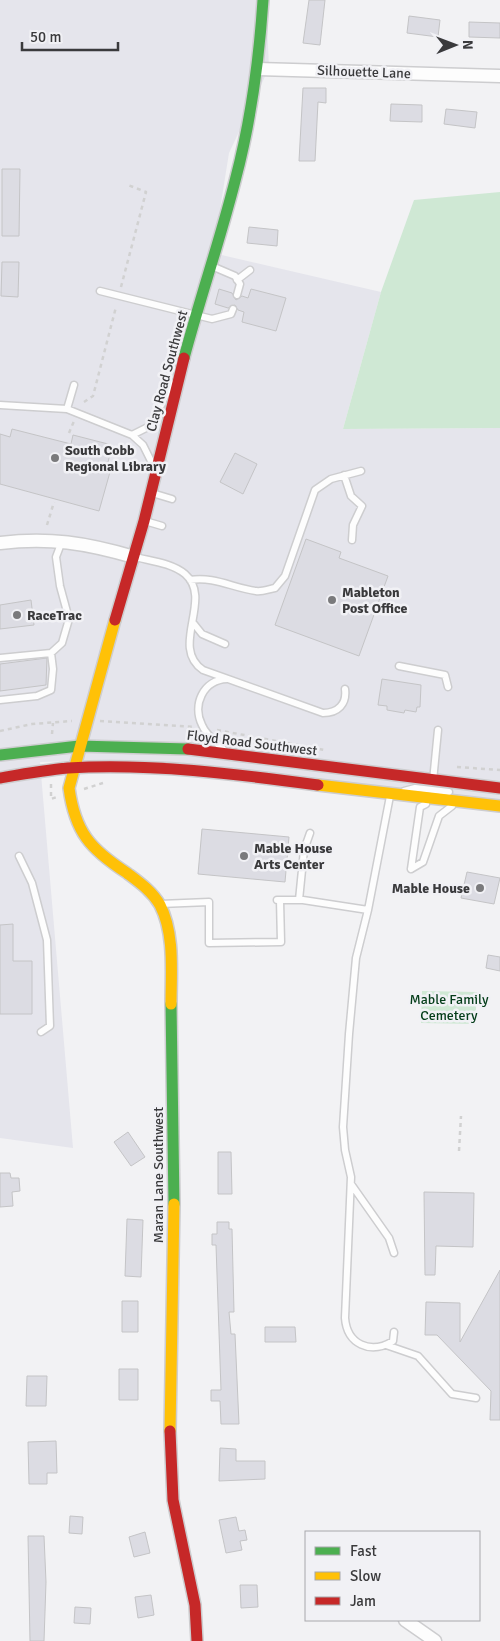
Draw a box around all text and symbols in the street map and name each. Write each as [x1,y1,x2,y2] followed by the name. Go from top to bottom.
[22,20,119,52] scale bar
[430,20,480,70] north arrow
[30,28,61,46] text: 50 m
[459,40,476,50] text: N
[317,62,411,82] street label: Silhouette Lane
[143,308,191,434] street label: Clay Road Southwest
[65,442,166,475] place label: South Cobb Regional Library
[49,452,61,464] marker: South Cobb Regional Library
[342,584,408,617] place label: Mableton Post Office
[326,594,338,606] marker: Mableton Post Office
[27,607,82,624] place label: RaceTrac
[11,609,23,621] marker: RaceTrac
[186,727,318,759] street label: Floyd Road Southwest
[254,840,332,873] place label: Mable House Arts Center
[238,850,250,862] marker: Mable House Arts Center
[392,880,470,897] place label: Mable House
[474,882,486,894] marker: Mable House
[409,991,489,1024] park label: Mable Family Cemetery
[150,1107,167,1243] street label: Maran Lane Southwest
[305,1531,480,1621] legend
[350,1542,377,1560] text: Fast
[350,1567,381,1585] text: Slow
[350,1592,376,1610] text: Jam

